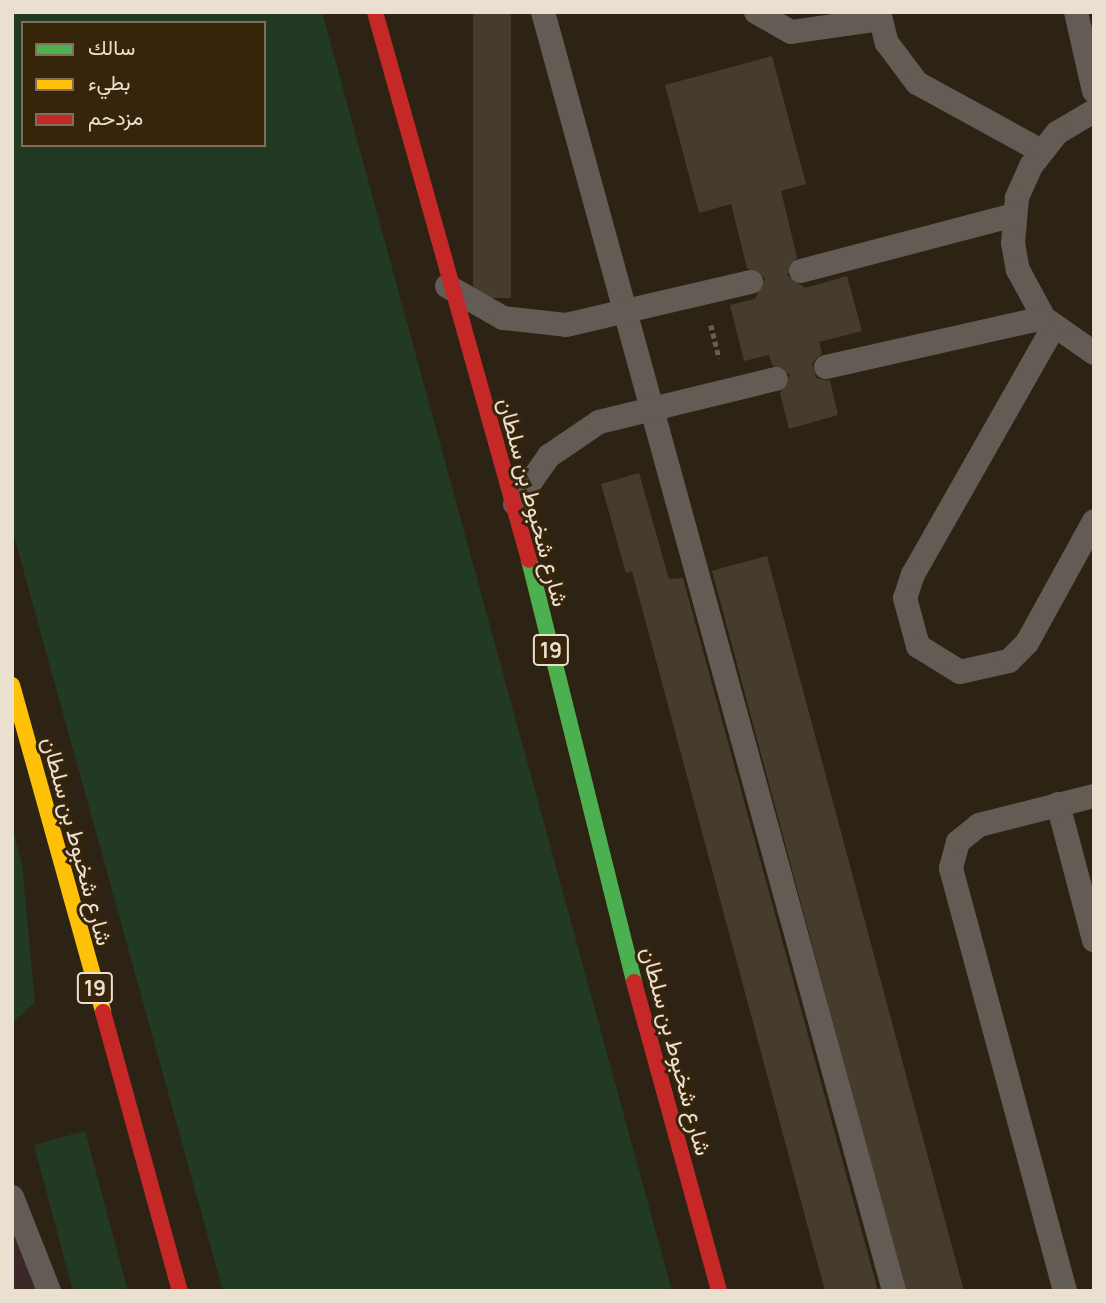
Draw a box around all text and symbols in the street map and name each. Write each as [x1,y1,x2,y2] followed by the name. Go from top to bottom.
[21,21,266,147] legend
[88,33,135,61] text: سالك
[88,68,131,96] text: بطيء
[88,103,143,131] text: مزدحم
[493,395,575,609] street label: شارع شخبوط بن سلطان
[532,632,570,668] road number: 19
[37,734,119,948] street label: شارع شخبوط بن سلطان
[636,944,718,1158] street label: شارع شخبوط بن سلطان
[76,970,114,1006] road number: 19

